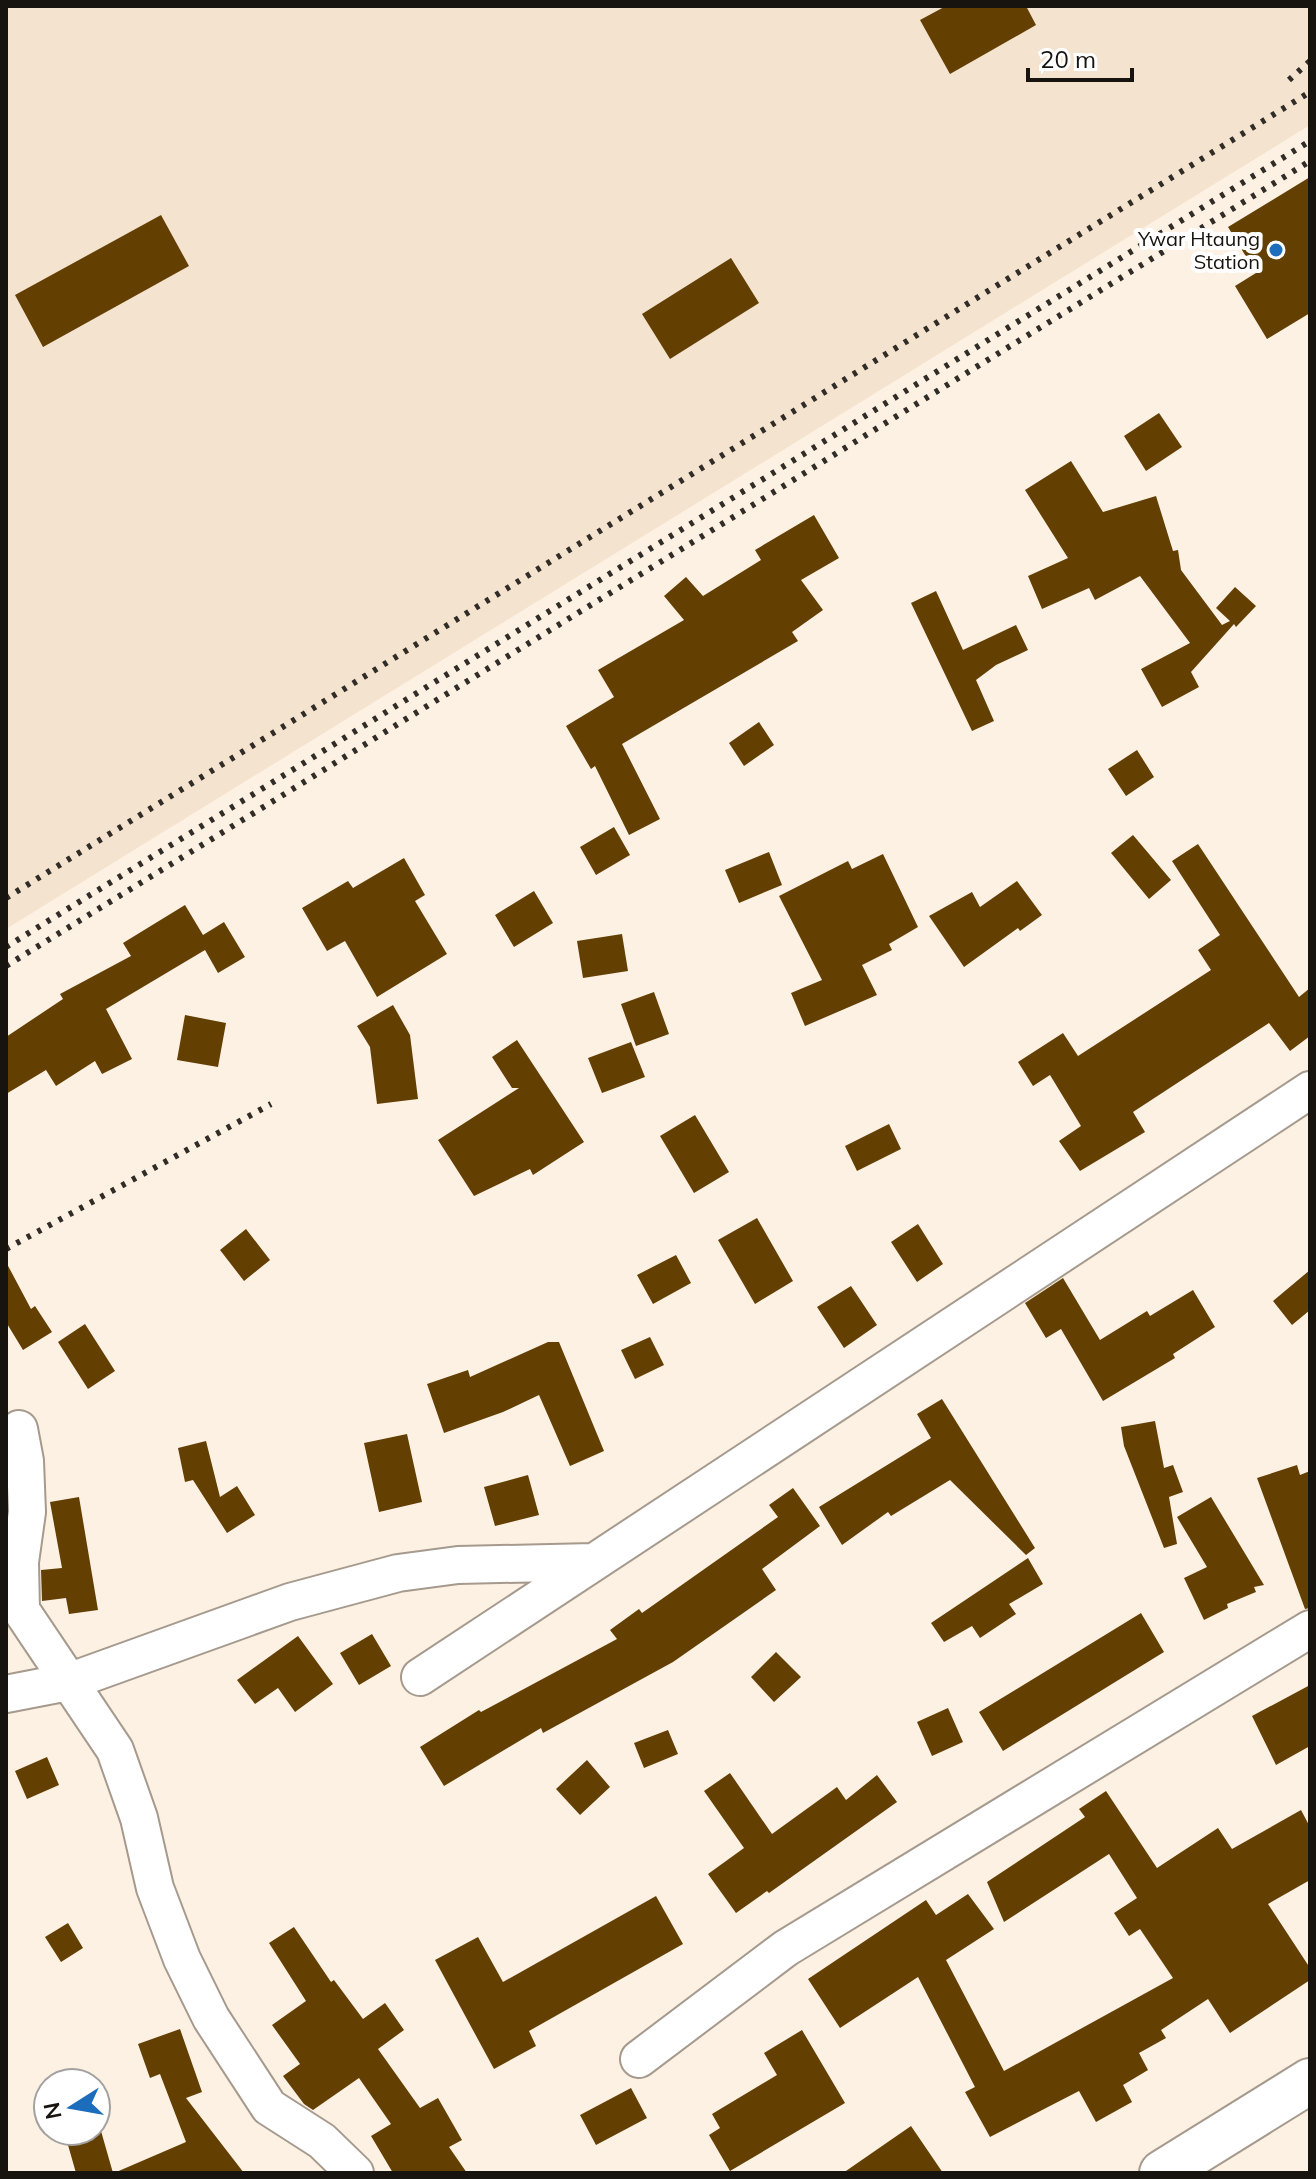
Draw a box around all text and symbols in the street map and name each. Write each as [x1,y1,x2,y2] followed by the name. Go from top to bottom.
[1028,32,1132,82] scale bar
[1040,44,1096,74] text: 20 m
[1137,226,1260,274] place label: Ywar Htaung Station
[1267,241,1285,259] marker: Ywar Htaung Station
[32,2067,112,2147] north arrow
[37,2100,68,2122] text: N

